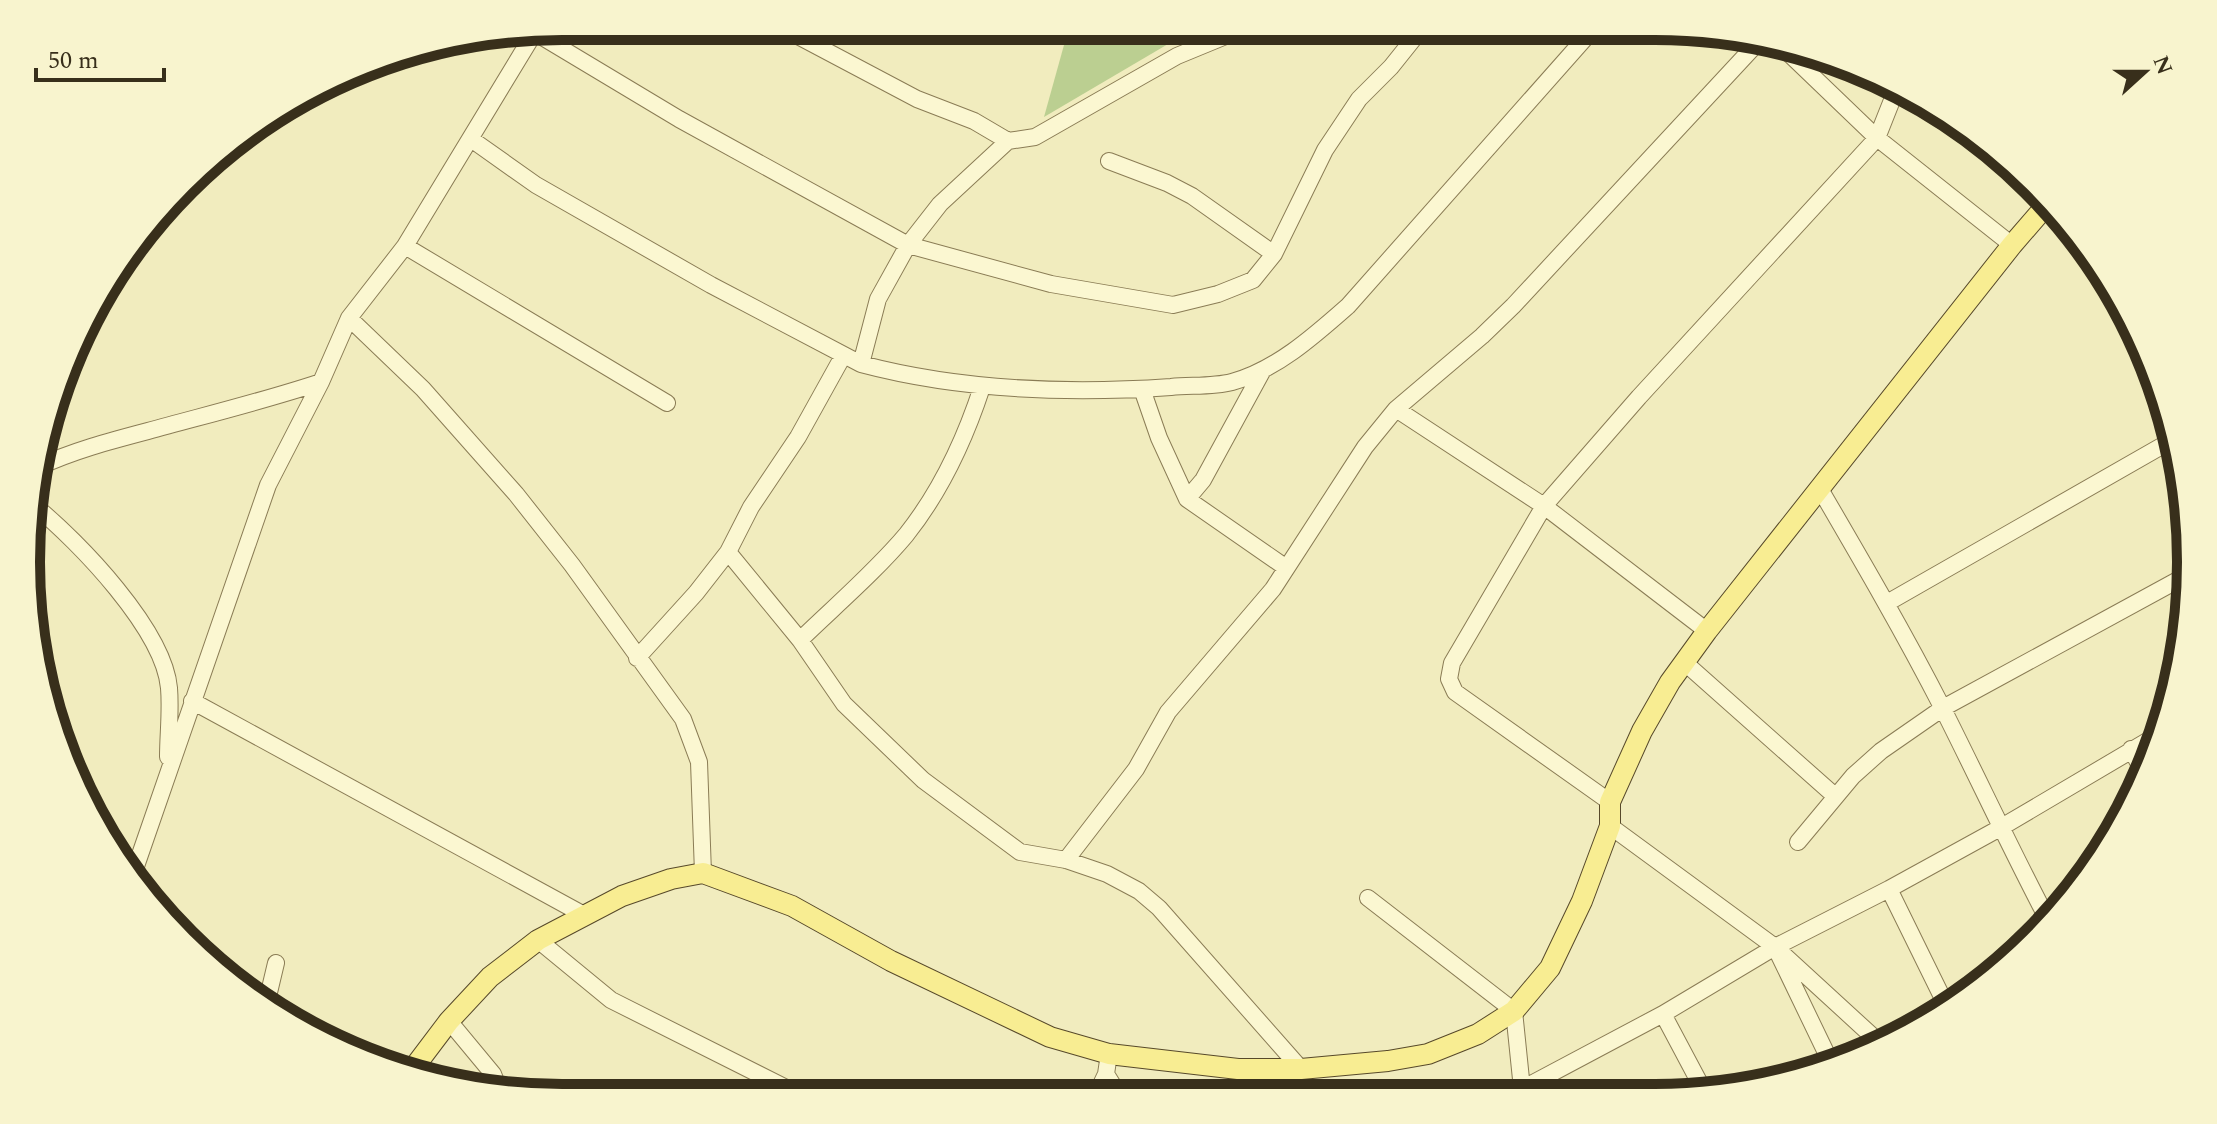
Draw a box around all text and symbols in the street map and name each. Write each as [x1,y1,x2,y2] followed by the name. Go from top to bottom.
[36,32,164,82] scale bar
[2105,32,2185,112] north arrow
[48,43,99,79] text: 50 m
[2144,51,2181,80] text: N

